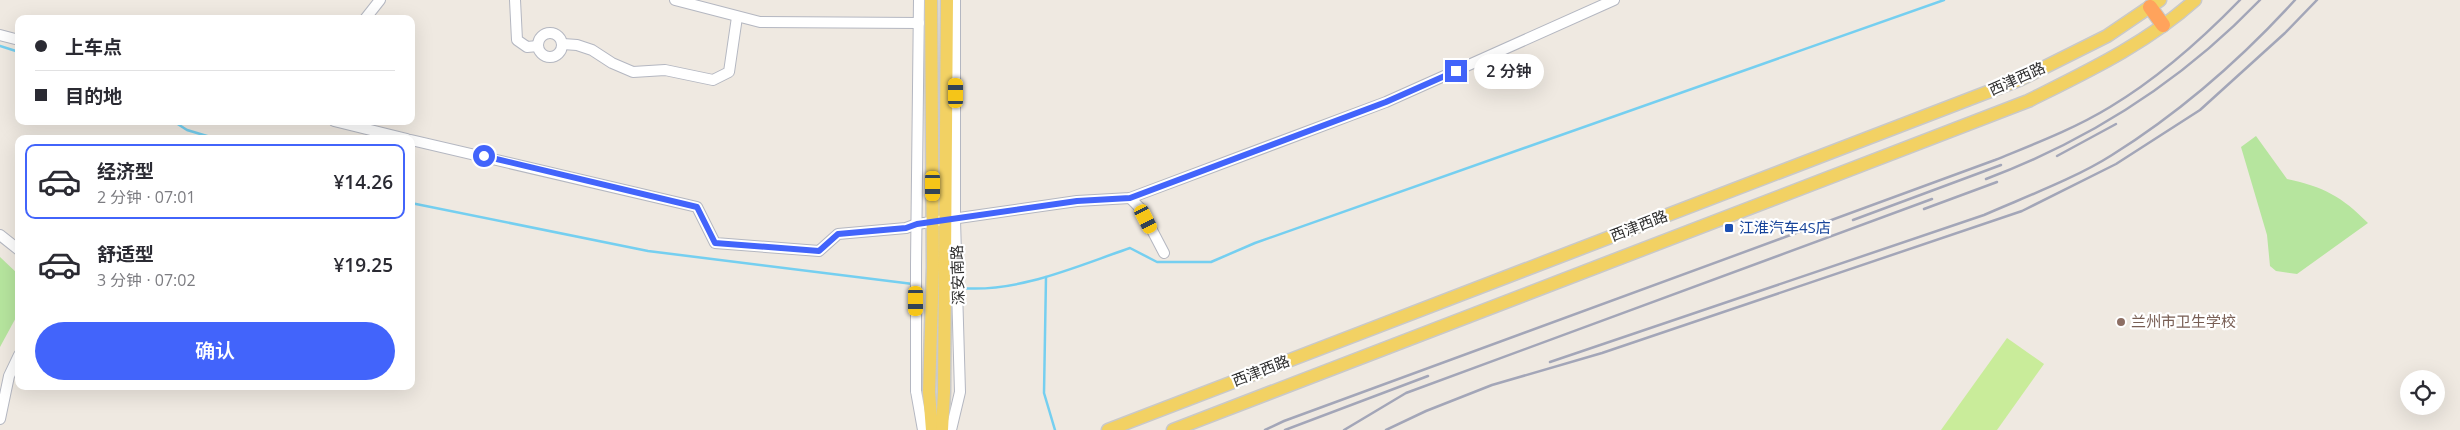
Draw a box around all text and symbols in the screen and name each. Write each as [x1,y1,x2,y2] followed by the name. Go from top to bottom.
[65,34,122,60] text: 上车点
[1474,54,1544,88] callout: 2 分钟
[1985,57,2048,99] street label: 西津西路
[1445,60,1467,82] route end
[1486,60,1532,82] text: 2 分钟
[948,78,963,108] car
[65,83,122,109] text: 目的地
[473,145,495,167] route start
[97,158,154,184] text: 经济型
[37,159,82,204] icon: car
[333,169,393,195] text: ¥14.26
[925,171,940,201] car
[97,186,196,208] text: 2 分钟 · 07:01
[1132,202,1159,236] car
[1607,205,1670,245] street label: 西津西路
[1739,217,1831,237] place label: 江淮汽车4S店
[1723,222,1735,234] marker: 江淮汽车4S店
[97,241,154,267] text: 舒适型
[37,242,82,287] icon: car
[946,245,968,305] street label: 深安南路
[333,252,393,278] text: ¥19.25
[97,269,196,291] text: 3 分钟 · 07:02
[908,286,923,316] car
[2131,311,2236,331] place label: 兰州市卫生学校
[2115,316,2127,328] marker: 兰州市卫生学校
[35,322,395,380] button: 确认
[1229,350,1292,390] street label: 西津西路
[2400,370,2445,415] map controls
[2400,370,2445,415] button: locate

